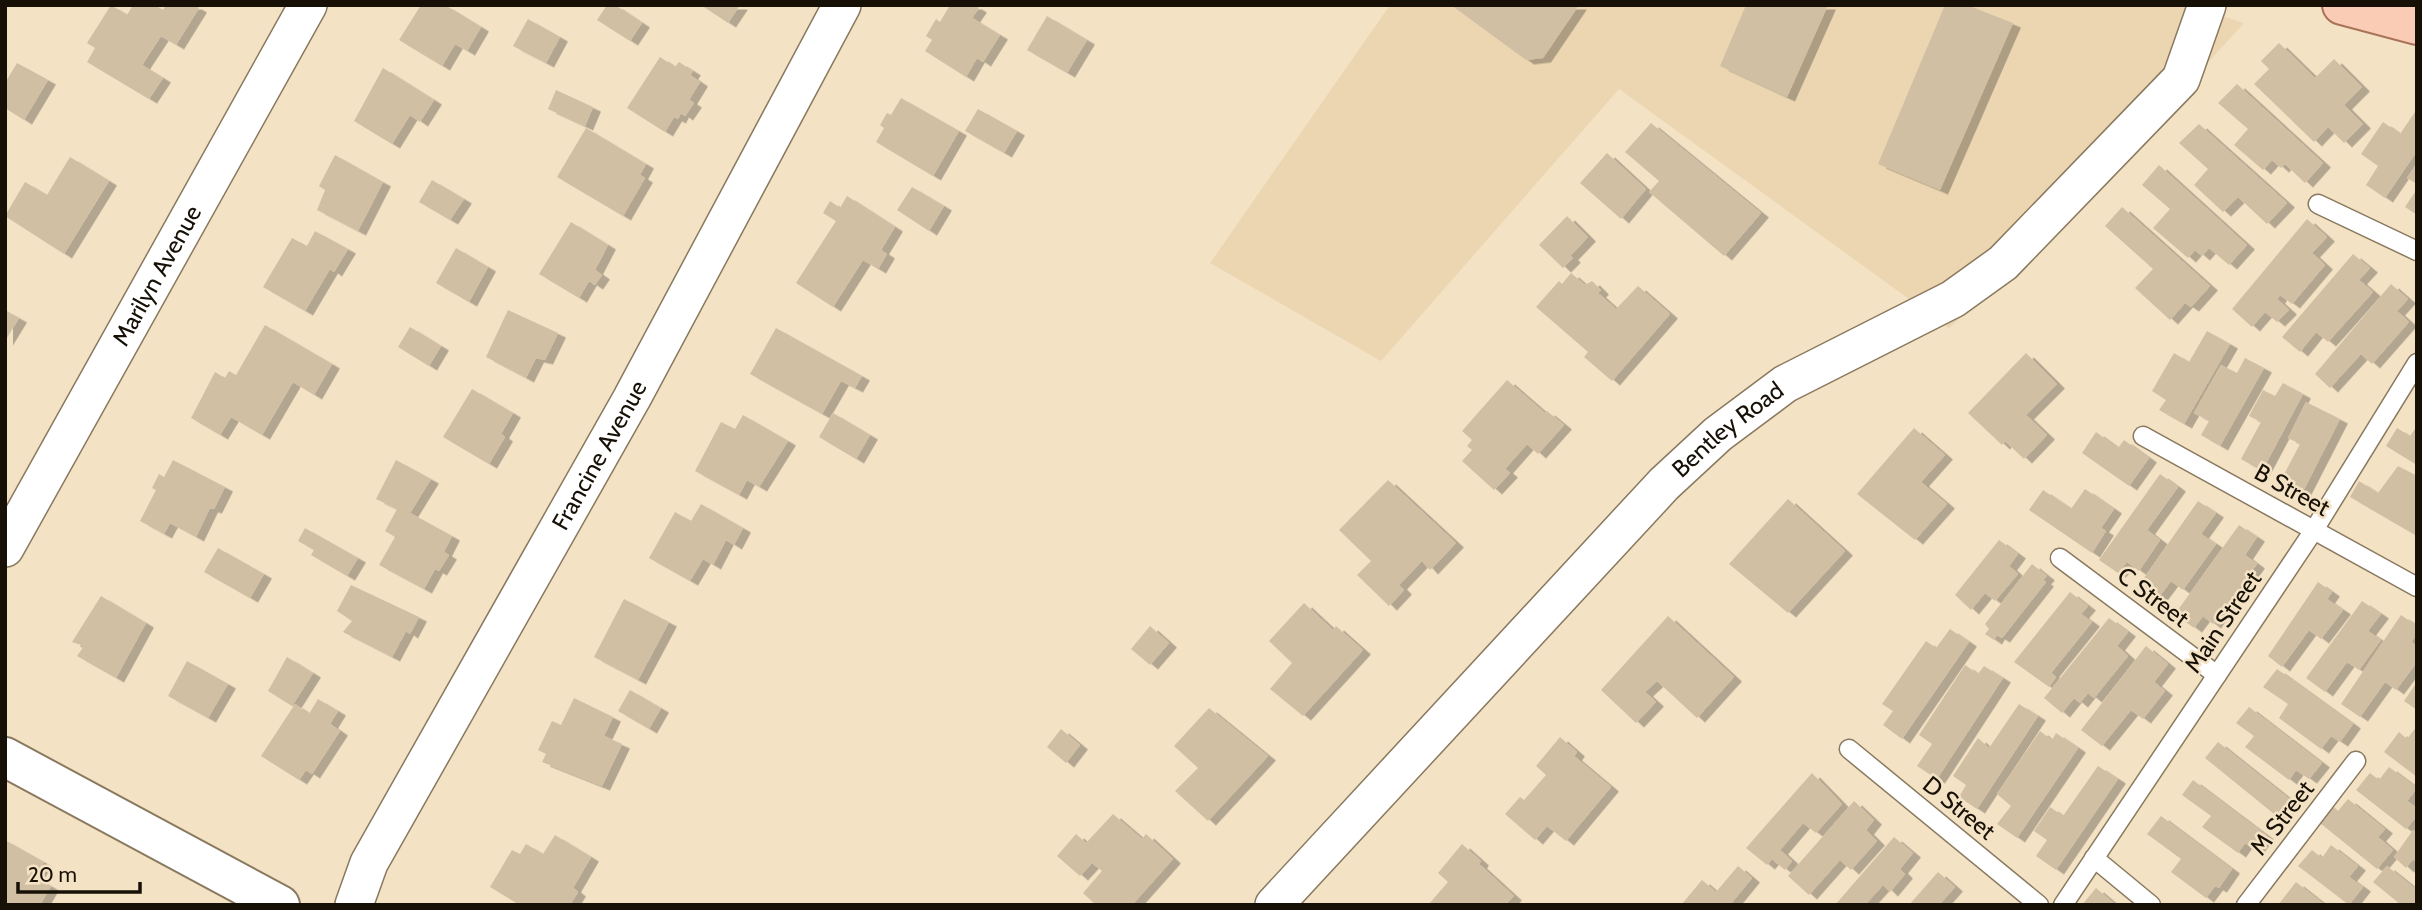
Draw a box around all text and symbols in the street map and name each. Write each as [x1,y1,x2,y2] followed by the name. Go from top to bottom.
[106,200,207,351] street label: Marilyn Avenue
[545,375,653,535] street label: Francine Avenue
[1666,375,1789,483] street label: Bentley Road
[2250,457,2335,522] street label: B Street
[2112,560,2195,633] street label: C Street
[2178,565,2267,678] street label: Main Street
[1917,770,2001,845] street label: D Street
[2244,775,2320,861] street label: M Street
[18,850,140,894] scale bar
[28,862,77,887] text: 20 m

